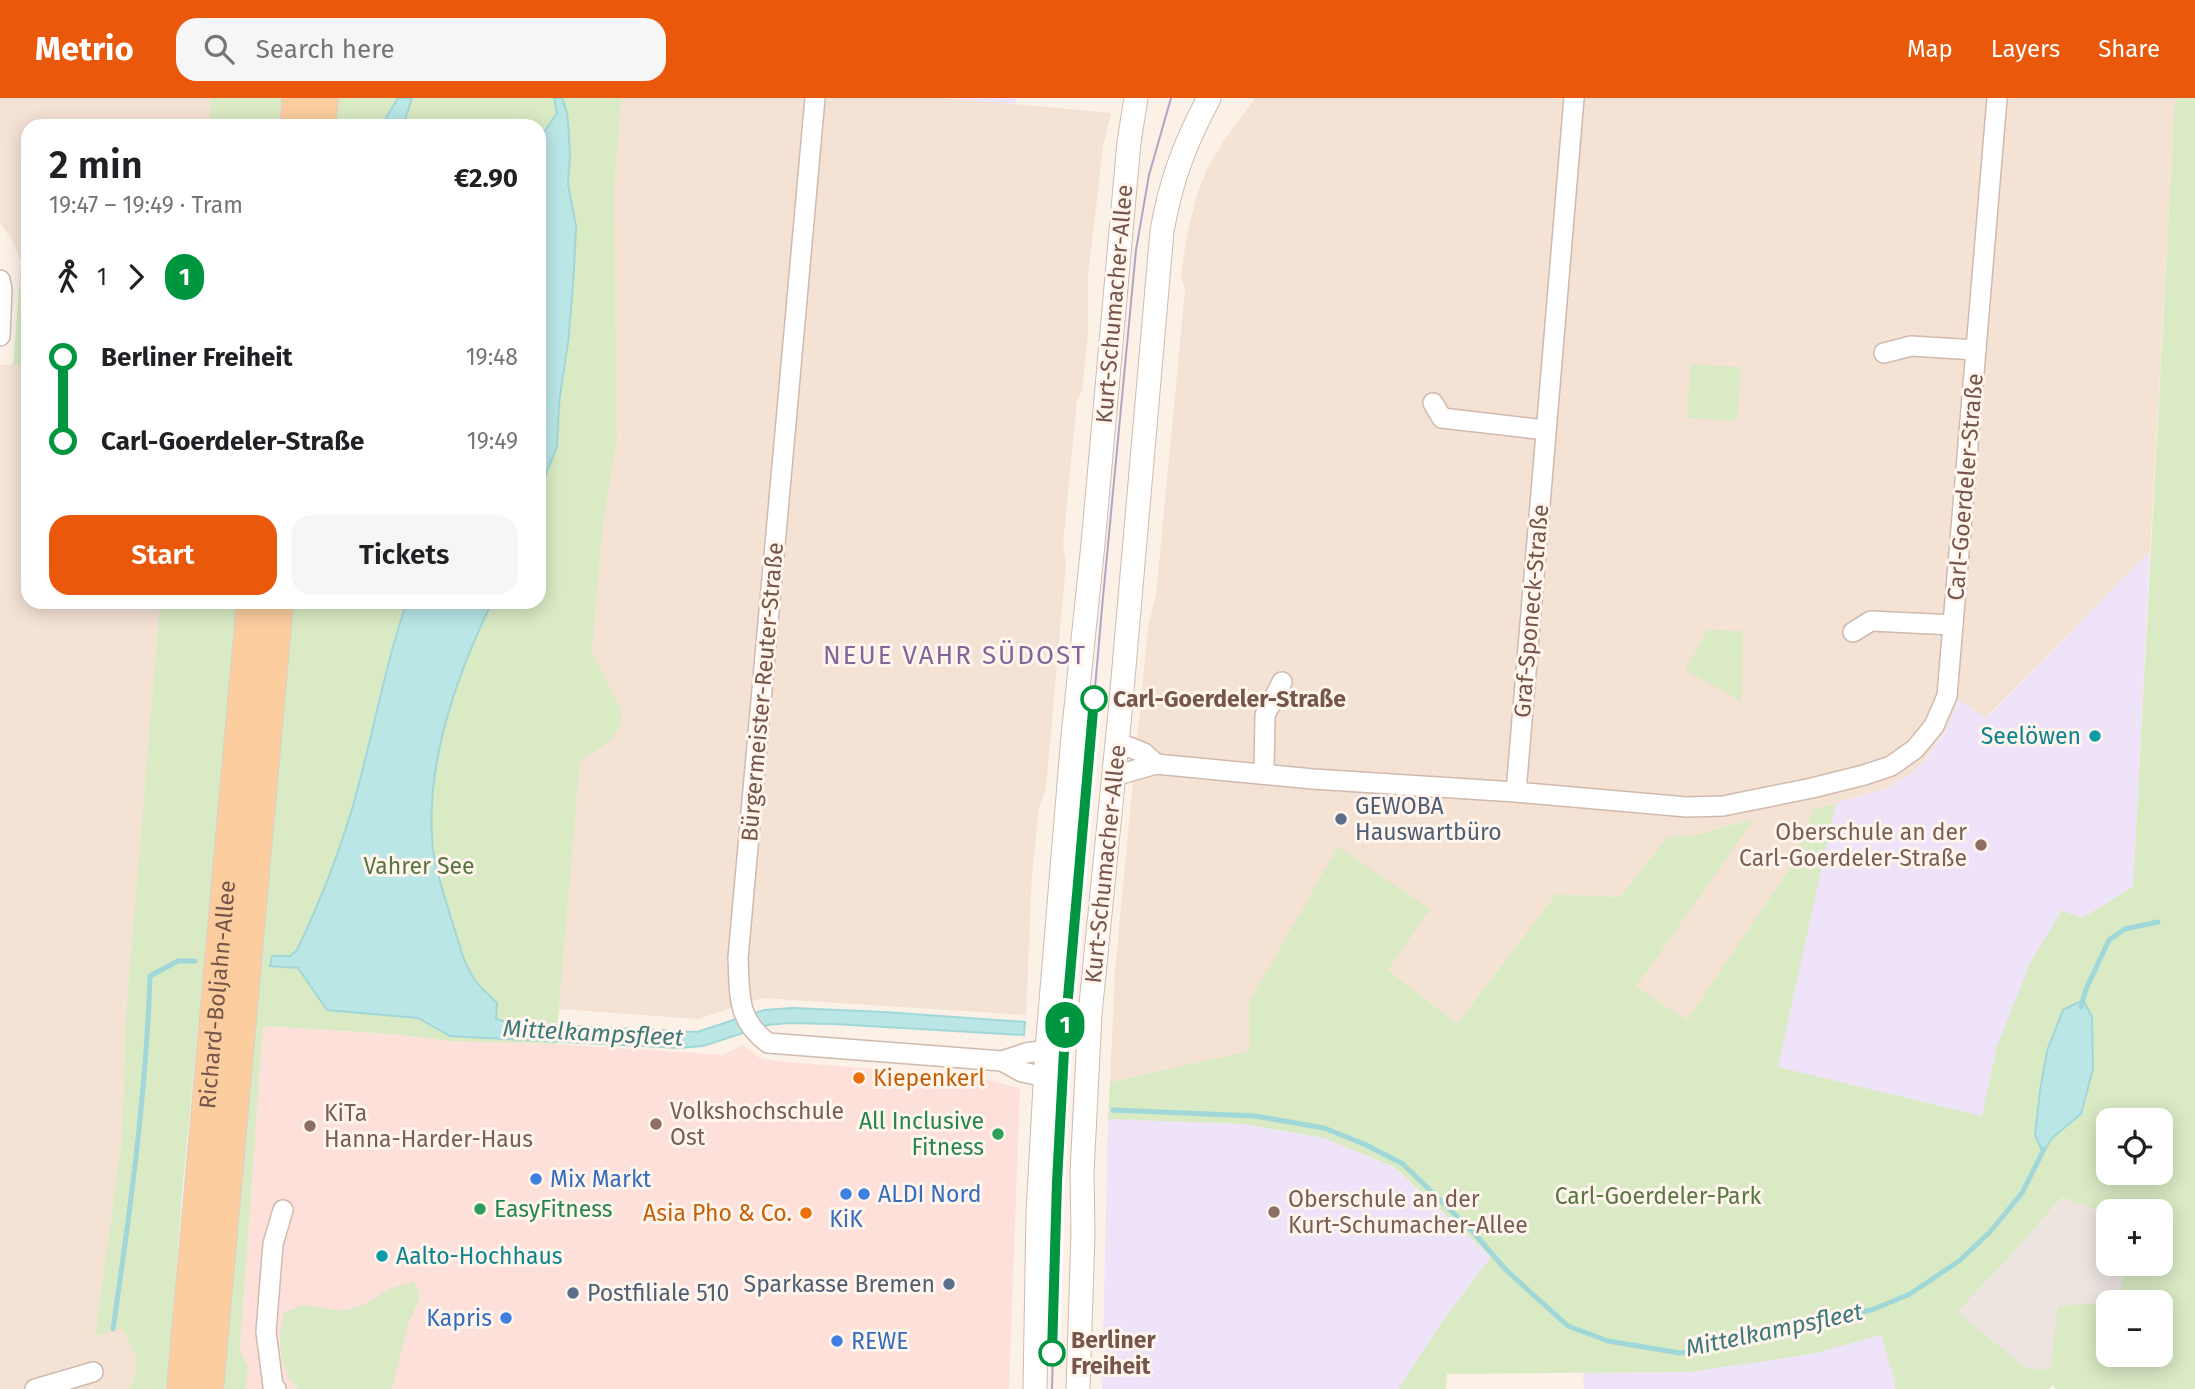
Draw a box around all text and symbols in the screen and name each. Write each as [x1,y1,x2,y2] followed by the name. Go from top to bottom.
[176,18,666,81] search box
[35,29,134,69] text: Metrio
[200,30,238,68] icon: search
[256,34,395,65] text: Search here
[1907,35,1953,63] text: Map
[1991,35,2060,63] text: Layers
[2098,35,2160,63] text: Share
[49,142,143,188] text: 2 min
[454,163,518,194] text: €2.90
[1090,183,1138,425] street label: Kurt-Schumacher-Allee
[49,191,243,219] text: 19:47 – 19:49 · Tram
[49,258,87,296] icon: walk
[117,258,155,296] icon: forward
[97,263,107,291] text: 1
[179,263,190,291] text: 1
[101,342,293,373] text: Berliner Freiheit
[466,343,518,371] text: 19:48
[1941,372,1989,602] street label: Carl-Goerdeler-Straße
[101,426,364,457] text: Carl-Goerdeler-Straße
[467,427,518,455] text: 19:49
[1508,503,1554,719] street label: Graf-Sponeck-Straße
[49,515,277,595] button: Start
[291,515,518,595] button: Tickets
[735,541,789,843] street label: Bürgermeister-Reuter-Straße
[823,640,1087,671] district label: NEUE VAHR SÜDOST
[1113,685,1346,713] place label: Carl-Goerdeler-Straße
[1081,686,1107,712] marker: Carl-Goerdeler-Straße
[1981,722,2081,750] place label: Seelöwen
[2087,728,2103,744] marker: Seelöwen
[1079,743,1131,985] street label: Kurt-Schumacher-Allee
[1355,792,1502,846] place label: GEWOBA Hauswartbüro
[1333,811,1349,827] marker: GEWOBA Hauswartbüro
[1739,818,1967,872] place label: Oberschule an der Carl-Goerdeler-Straße
[1973,837,1989,853] marker: Oberschule an der Carl-Goerdeler-Straße
[363,852,475,880] park label: Vahrer See
[193,879,241,1110] street label: Richard-Boljahn-Allee
[1042,1002,1088,1048] line badge: 1
[1059,1011,1071,1039] text: 1
[502,1014,684,1052] water label: Mittelkampsfleet
[873,1064,985,1092] place label: Kiepenkerl
[851,1070,867,1086] marker: Kiepenkerl
[670,1097,844,1151] place label: Volkshochschule Ost
[324,1099,533,1153] place label: KiTa Hanna-Harder-Haus
[859,1107,984,1161] place label: All Inclusive Fitness
[2096,1108,2173,1367] map controls
[2096,1108,2173,1185] button: locate
[648,1116,664,1132] marker: Volkshochschule Ost
[302,1118,318,1134] marker: KiTa Hanna-Harder-Haus
[990,1126,1006,1142] marker: All Inclusive Fitness
[550,1165,652,1193] place label: Mix Markt
[528,1171,544,1187] marker: Mix Markt
[878,1180,981,1208] place label: ALDI Nord
[1555,1182,1762,1210] park label: Carl-Goerdeler-Park
[1288,1185,1528,1239] place label: Oberschule an der Kurt-Schumacher-Allee
[838,1186,854,1202] marker: KiK
[856,1186,872,1202] marker: ALDI Nord
[494,1195,613,1223] place label: EasyFitness
[643,1199,792,1227] place label: Asia Pho & Co.
[2096,1199,2173,1276] button: +
[472,1201,488,1217] marker: EasyFitness
[1266,1204,1282,1220] marker: Oberschule an der Kurt-Schumacher-Allee
[798,1205,814,1221] marker: Asia Pho & Co.
[829,1205,863,1233] place label: KiK
[396,1242,563,1270] place label: Aalto-Hochhaus
[374,1248,390,1264] marker: Aalto-Hochhaus
[744,1270,935,1298] place label: Sparkasse Bremen
[941,1276,957,1292] marker: Sparkasse Bremen
[587,1279,729,1307] place label: Postfiliale 510
[565,1285,581,1301] marker: Postfiliale 510
[2096,1290,2173,1367] button: −
[1683,1297,1866,1362] water label: Mittelkampsfleet
[426,1304,492,1332] place label: Kapris
[498,1310,514,1326] marker: Kapris
[1071,1326,1156,1380] place label: Berliner Freiheit
[851,1327,909,1355] place label: REWE
[829,1333,845,1349] marker: REWE
[1039,1340,1065,1366] marker: Berliner Freiheit

